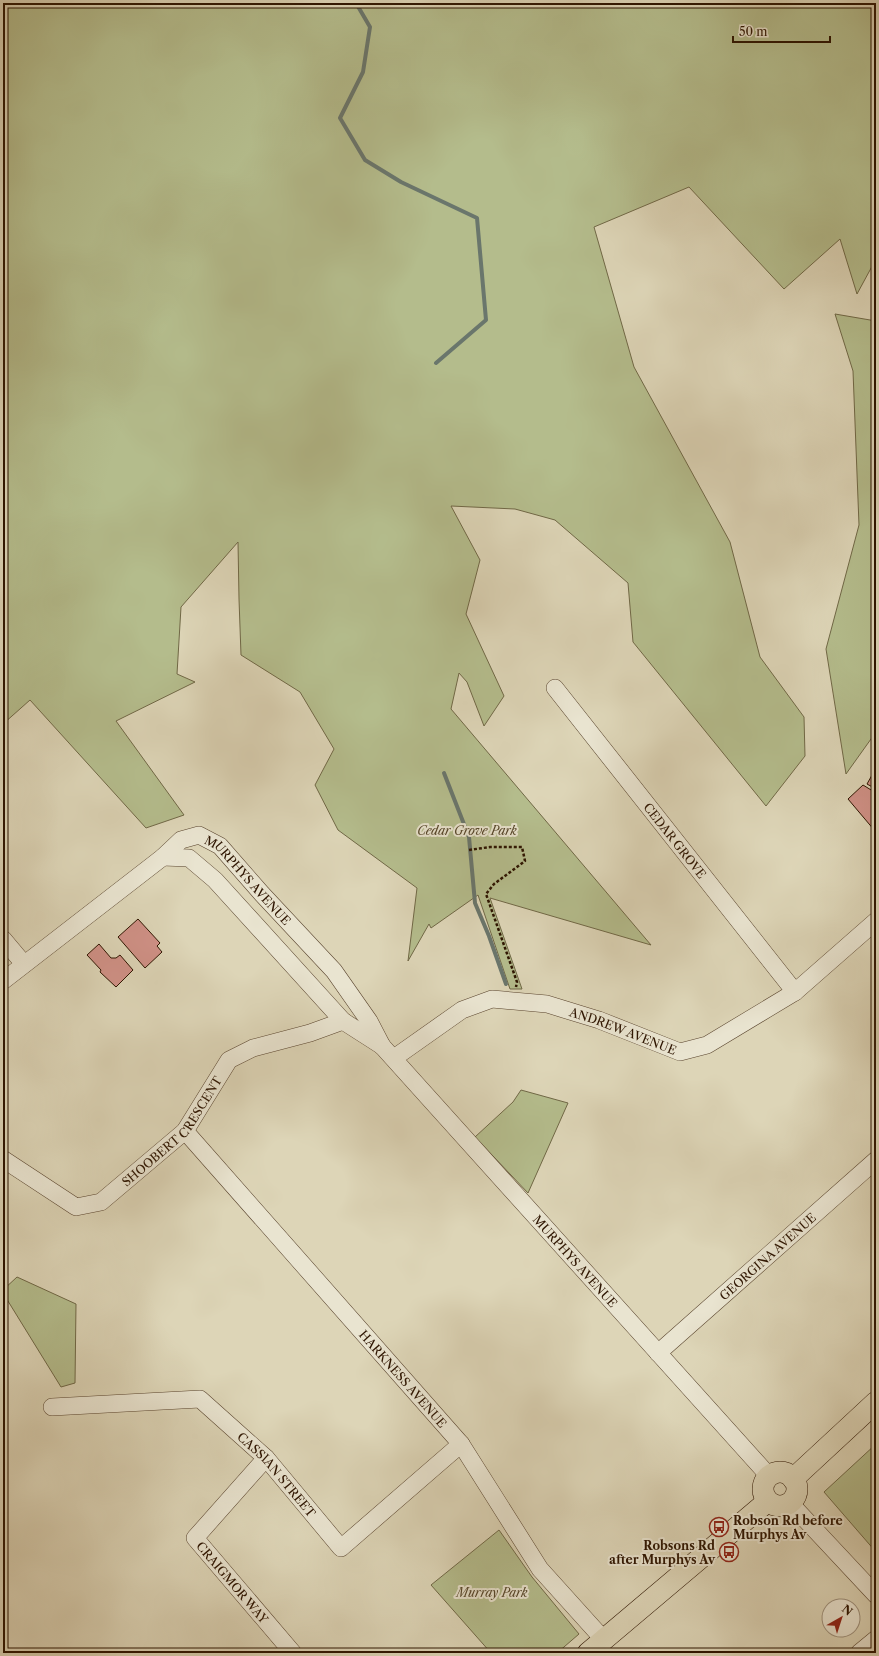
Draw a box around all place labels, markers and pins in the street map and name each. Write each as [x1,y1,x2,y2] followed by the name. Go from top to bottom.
[733,1513,843,1542] place label: Robson Rd before Murphys Av
[708,1516,730,1538] bus stop icon: Robson Rd before Murphys Av
[609,1538,716,1567] place label: Robsons Rd after Murphys Av
[718,1541,740,1563] bus stop icon: Robsons Rd after Murphys Av

